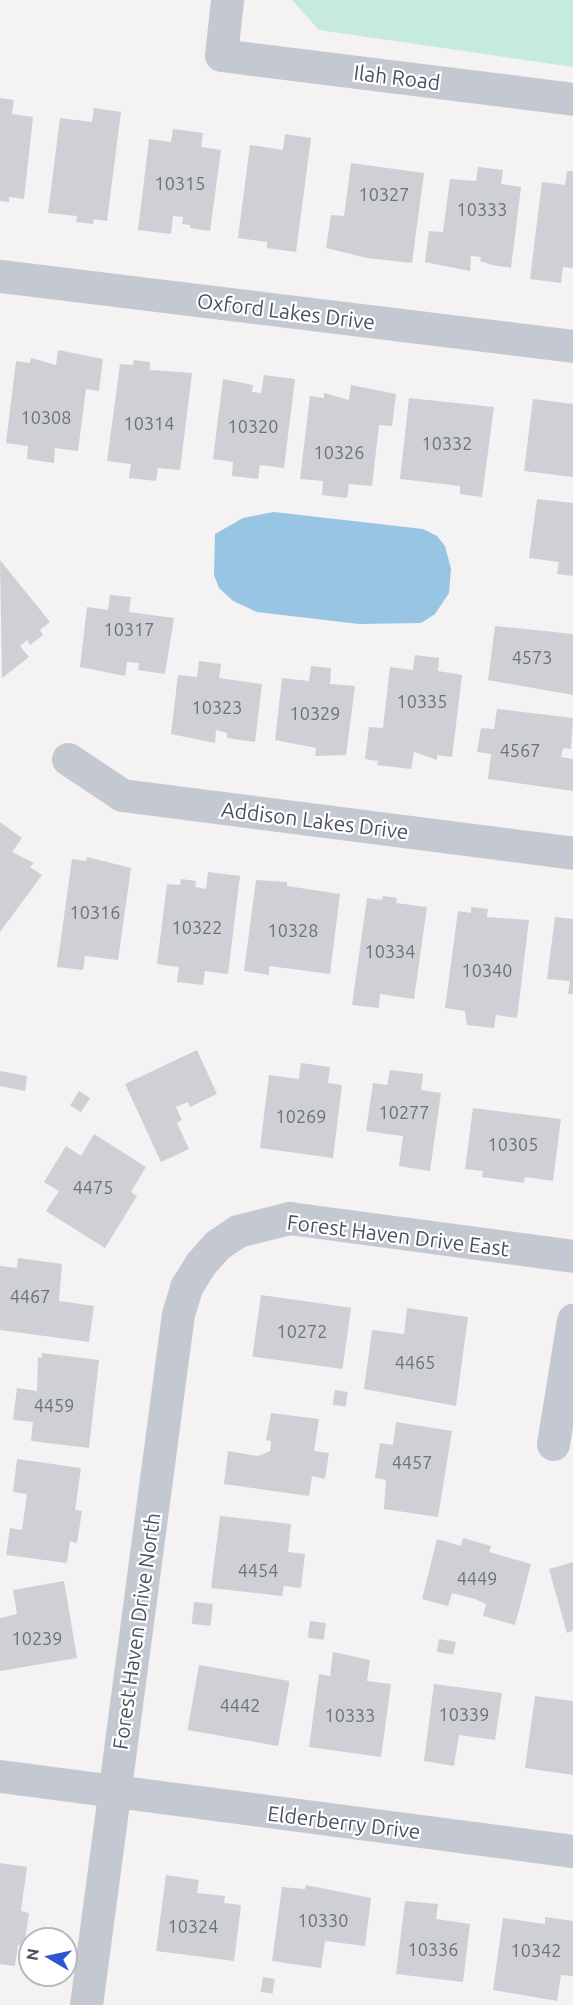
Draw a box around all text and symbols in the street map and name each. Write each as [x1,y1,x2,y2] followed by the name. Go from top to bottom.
[352,59,442,95] street label: Ilah Road
[155,172,205,194] house number: 10315
[359,183,409,205] house number: 10327
[457,198,507,220] house number: 10333
[196,288,376,334] street label: Oxford Lakes Drive
[21,406,71,428] house number: 10308
[124,412,174,434] house number: 10314
[228,415,278,437] house number: 10320
[422,432,472,454] house number: 10332
[314,441,364,463] house number: 10326
[104,618,154,640] house number: 10317
[512,646,552,668] house number: 4573
[397,690,447,712] house number: 10335
[192,696,242,718] house number: 10323
[290,702,340,724] house number: 10329
[500,739,540,761] house number: 4567
[220,796,410,844] street label: Addison Lakes Drive
[70,901,120,923] house number: 10316
[172,916,222,938] house number: 10322
[268,919,318,941] house number: 10328
[365,940,415,962] house number: 10334
[462,959,512,981] house number: 10340
[379,1101,429,1123] house number: 10277
[276,1105,326,1127] house number: 10269
[488,1133,538,1155] house number: 10305
[73,1176,113,1198] house number: 4475
[286,1209,510,1261] street label: Forest Haven Drive East
[10,1285,50,1307] house number: 4467
[277,1320,327,1342] house number: 10272
[395,1351,435,1373] house number: 4465
[34,1394,74,1416] house number: 4459
[392,1451,432,1473] house number: 4457
[107,1511,165,1751] street label: Forest Haven Drive North
[238,1559,278,1581] house number: 4454
[457,1567,497,1589] house number: 4449
[12,1627,62,1649] house number: 10239
[220,1694,260,1716] house number: 4442
[439,1703,489,1725] house number: 10339
[325,1704,375,1726] house number: 10333
[266,1800,422,1844] street label: Elderberry Drive
[298,1909,348,1931] house number: 10330
[168,1915,218,1937] house number: 10324
[18,1927,78,1987] north arrow
[408,1938,458,1960] house number: 10336
[511,1939,561,1961] house number: 10342
[22,1947,42,1962] text: N

